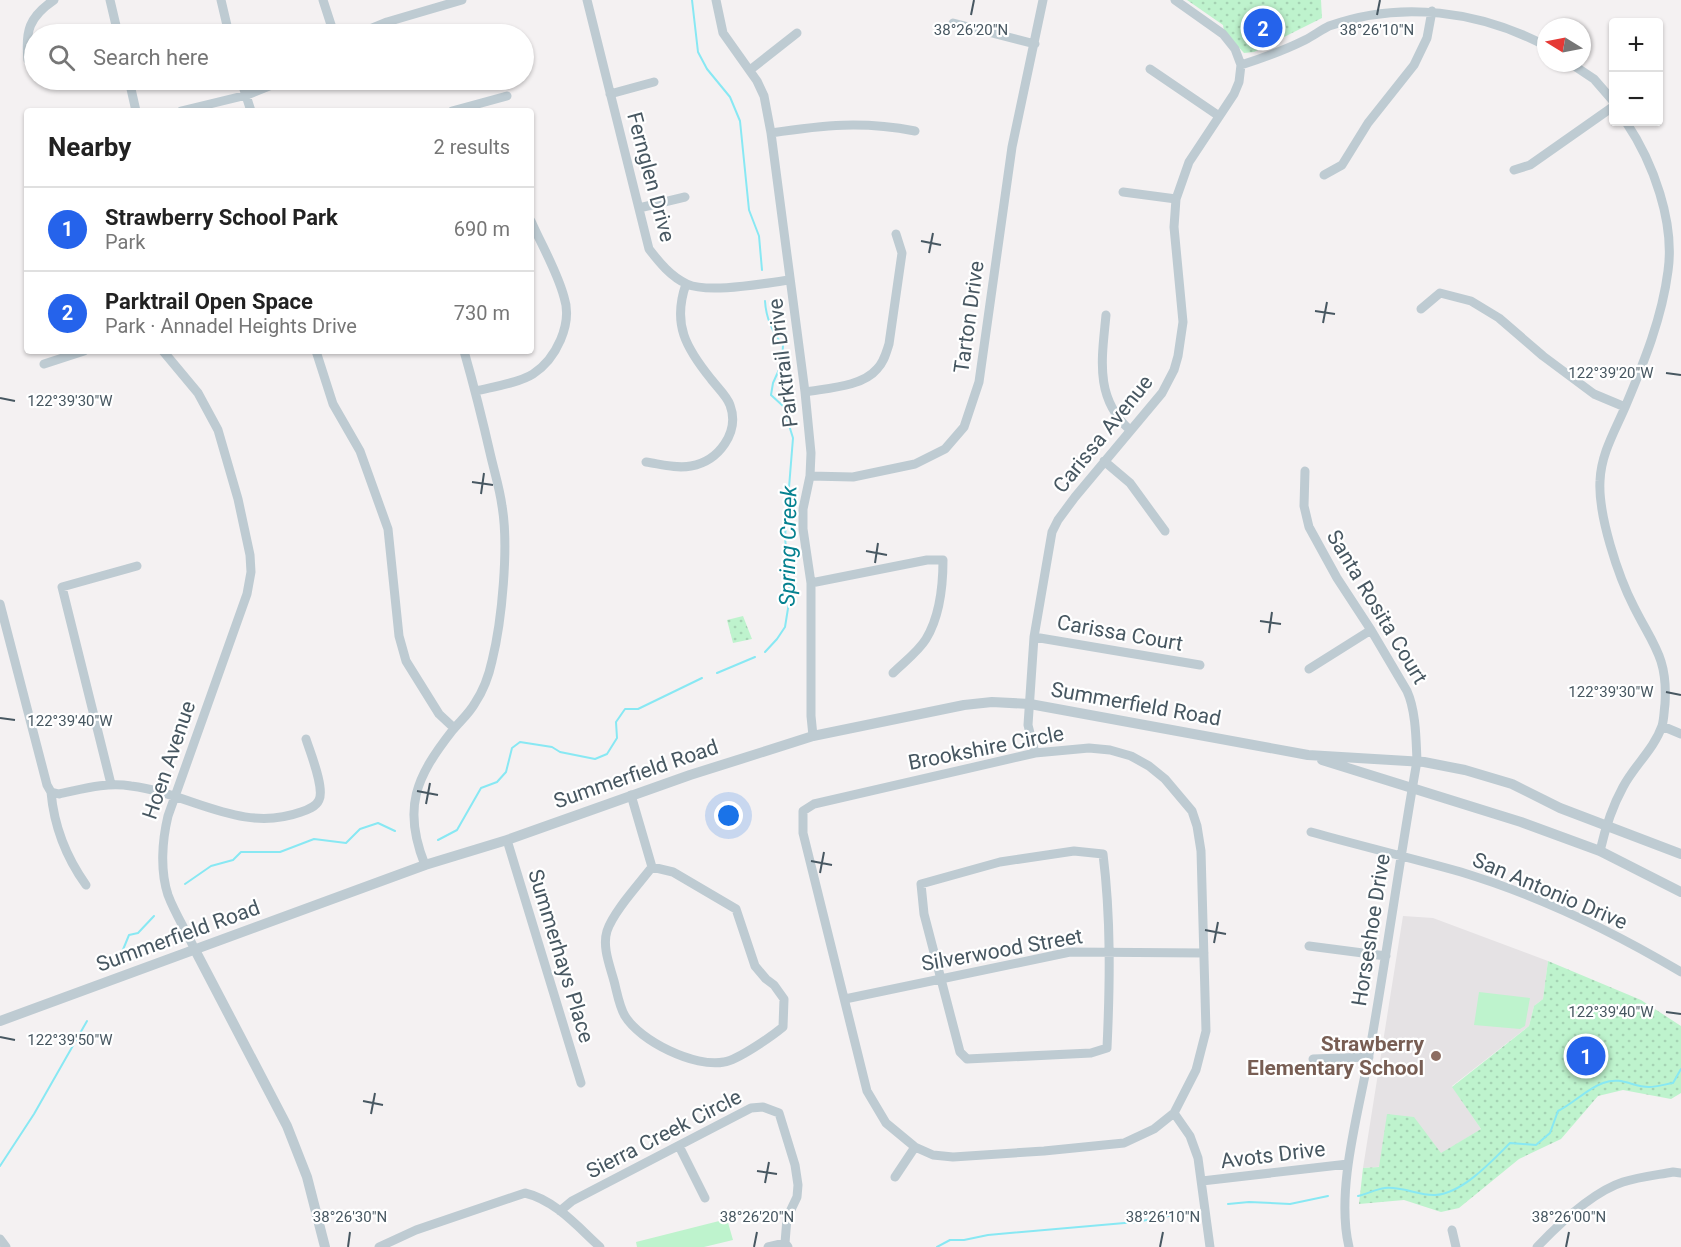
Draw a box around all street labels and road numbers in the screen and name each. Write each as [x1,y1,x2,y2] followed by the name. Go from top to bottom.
[622,110,680,244] street label: Fernglen Drive
[949,259,989,375] street label: Tarton Drive
[763,297,803,429] street label: Parktrail Drive
[1048,370,1158,498] street label: Carissa Avenue
[1322,526,1432,688] street label: Santa Rosita Court
[1055,610,1185,656] street label: Carissa Court
[1049,677,1223,731] street label: Summerfield Road
[138,698,200,822] street label: Hoen Avenue
[906,721,1066,775] street label: Brookshire Circle
[551,735,721,813] street label: Summerfield Road
[1469,848,1631,934] street label: San Antonio Drive
[1347,852,1395,1008] street label: Horseshoe Drive
[523,866,599,1046] street label: Summerhays Place
[93,895,263,977] street label: Summerfield Road
[919,924,1085,976] street label: Silverwood Street
[582,1085,746,1183] street label: Sierra Creek Circle
[1219,1137,1327,1173] street label: Avots Drive

